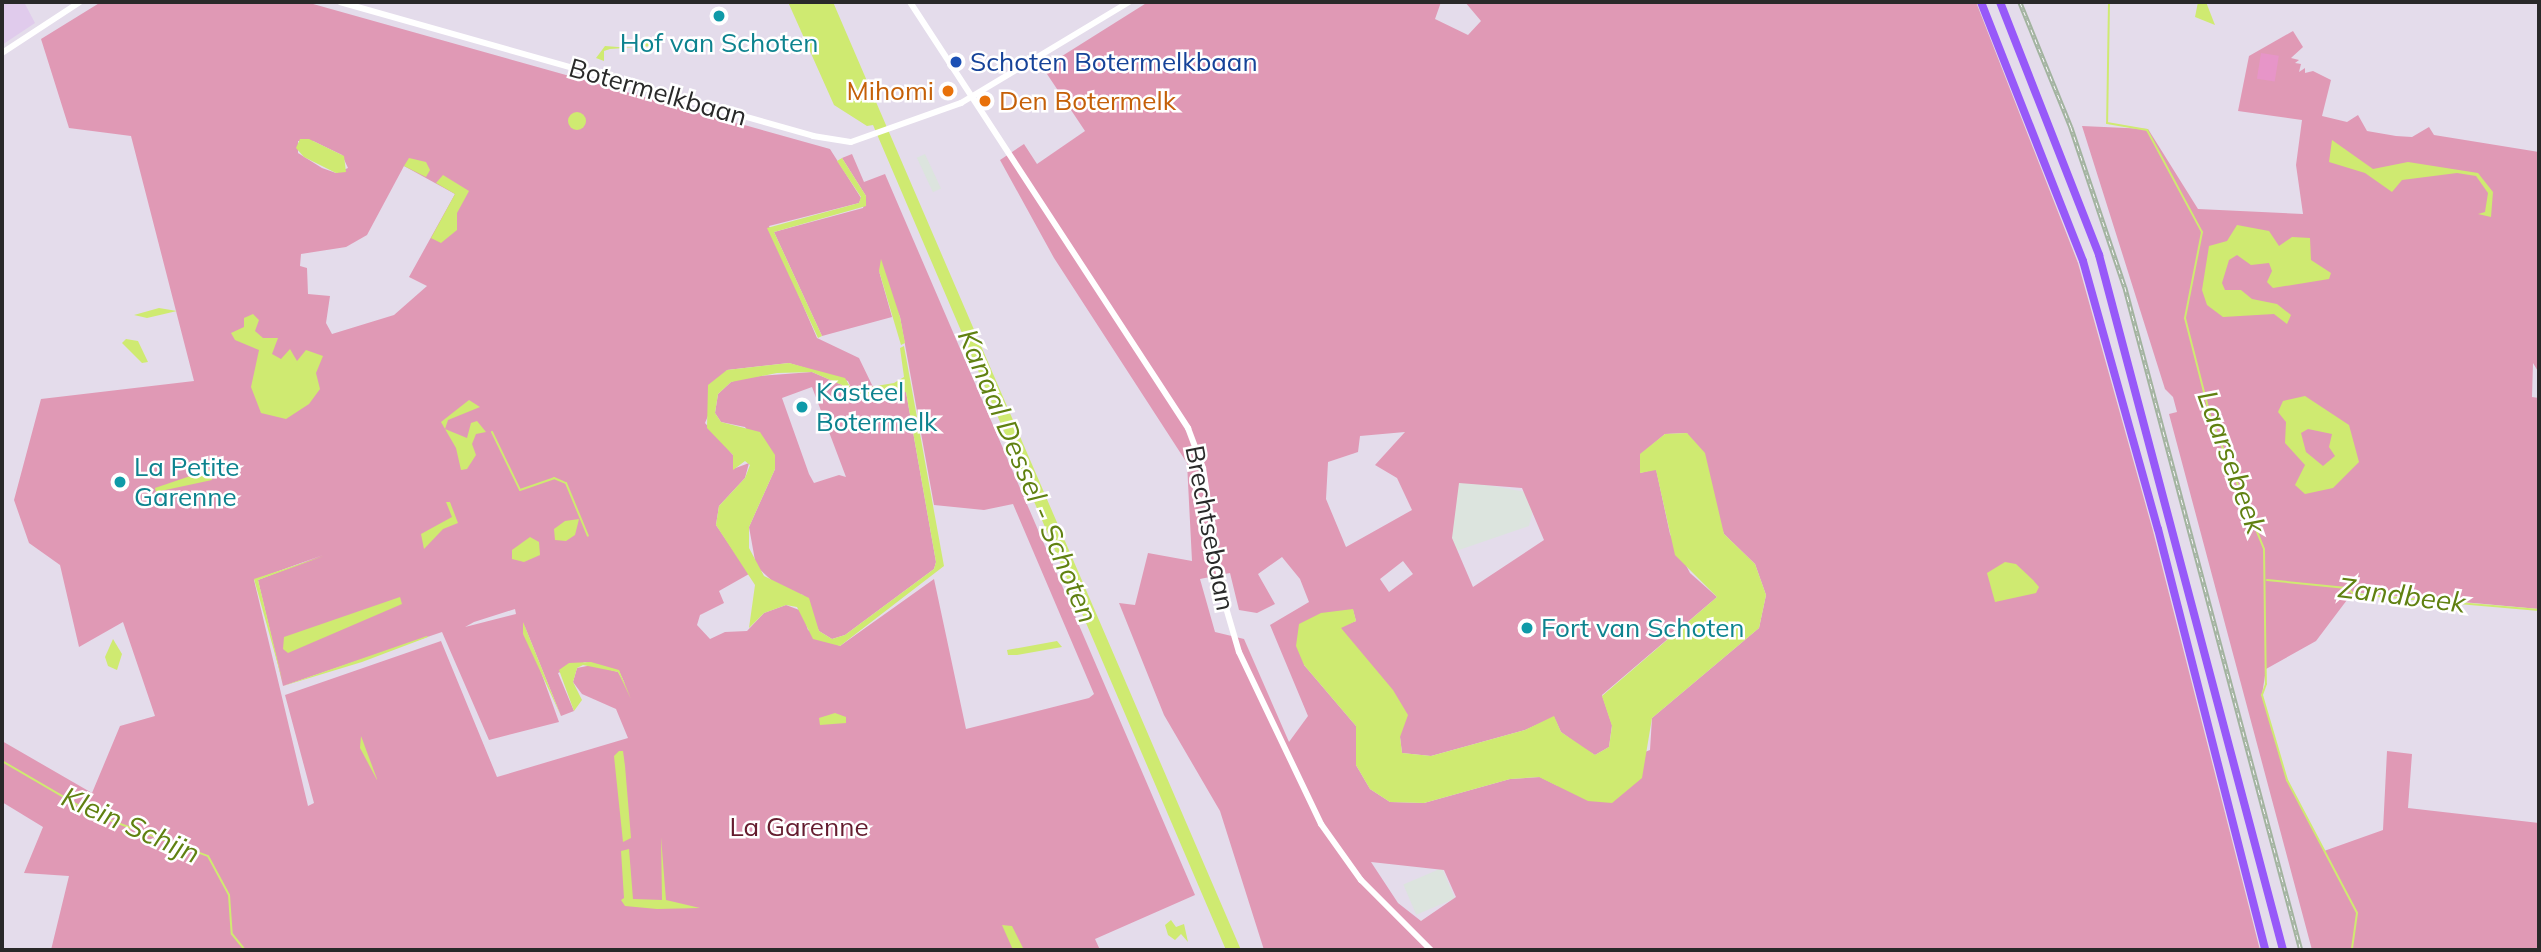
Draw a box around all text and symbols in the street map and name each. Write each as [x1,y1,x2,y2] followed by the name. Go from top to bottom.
[711,8,727,24] marker: Hof van Schoten
[620,27,818,59] place label: Hof van Schoten
[970,46,1258,78] place label: Schoten Botermelkbaan
[565,52,751,132] street label: Botermelkbaan
[948,54,964,70] marker: Schoten Botermelkbaan
[846,75,934,107] place label: Mihomi
[940,83,956,99] marker: Mihomi
[999,85,1176,117] place label: Den Botermelk
[977,93,993,109] marker: Den Botermelk
[951,324,1105,628] water label: Kanaal Dessel - Schoten
[816,376,937,438] place label: Kasteel Botermelk
[2191,386,2273,538] water label: Laarsebeek
[794,399,810,415] marker: Kasteel Botermelk
[1179,443,1241,613] street label: Brechtsebaan
[134,451,239,512] place label: La Petite Garenne
[112,474,128,490] marker: La Petite Garenne
[2336,571,2468,619] water label: Zandbeek
[1541,612,1745,644] place label: Fort van Schoten
[1519,620,1535,636] marker: Fort van Schoten
[57,780,205,870] water label: Klein Schijn
[729,811,869,843] park label: La Garenne

